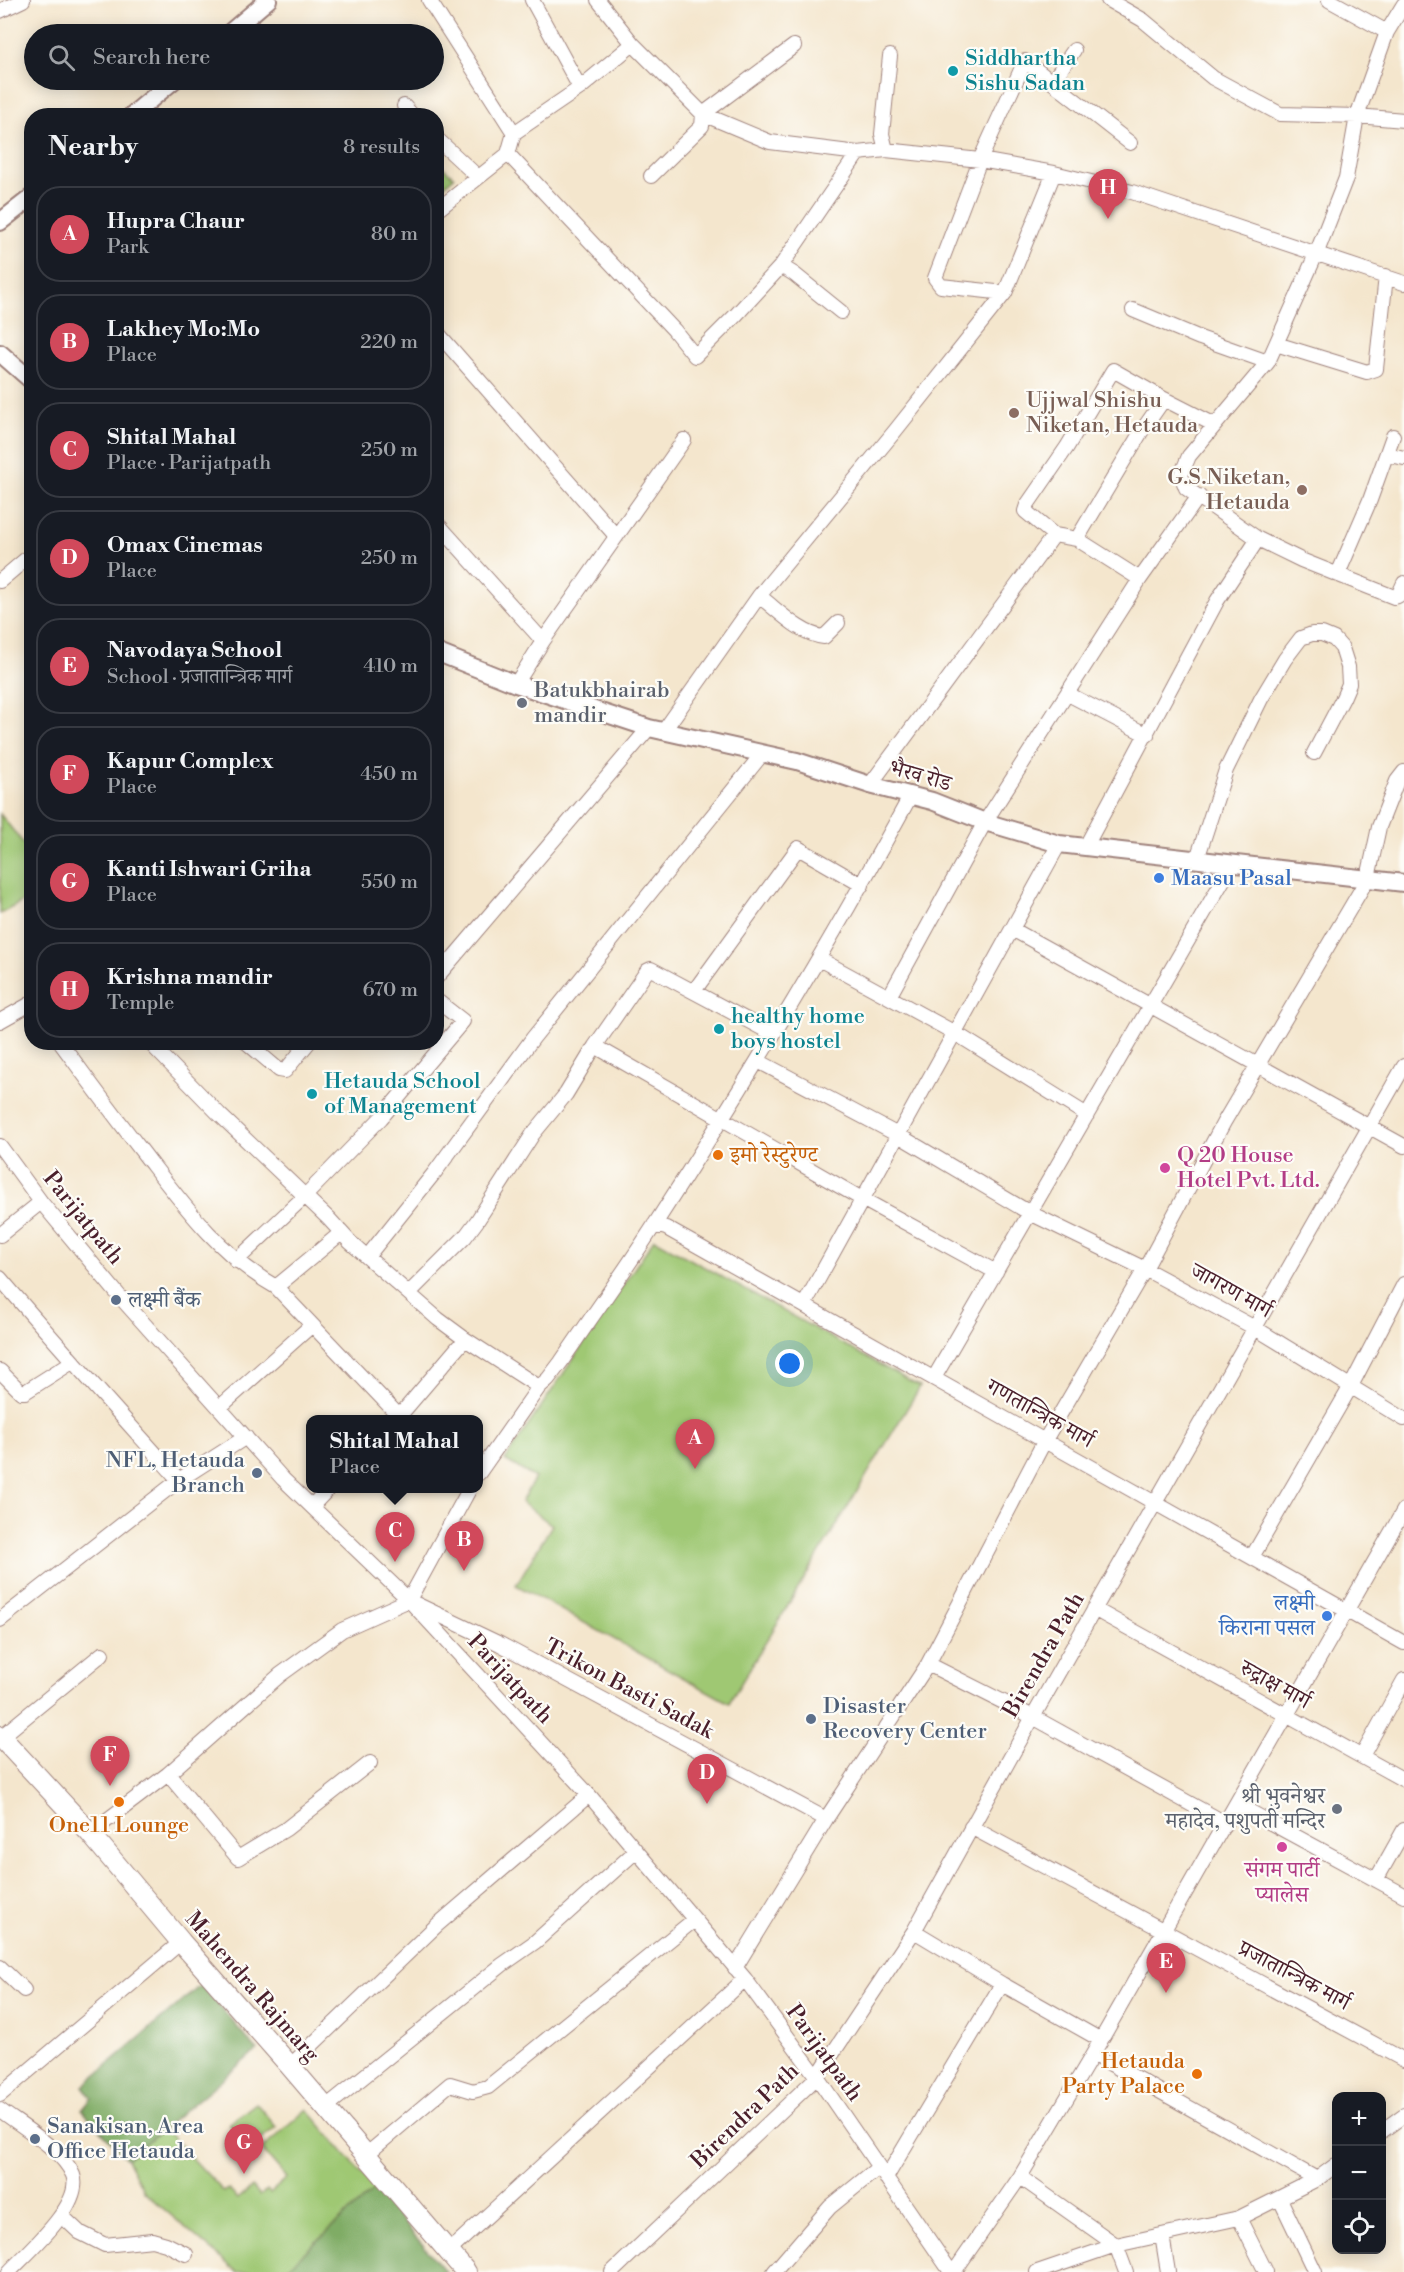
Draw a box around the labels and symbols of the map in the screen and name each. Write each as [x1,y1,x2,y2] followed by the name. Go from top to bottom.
[965,45,1085,97] place label: Siddhartha Sishu Sadan
[946,64,960,78] marker: Siddhartha Sishu Sadan
[1088,170,1128,219] pin: H
[1026,387,1199,439] place label: Ujjwal Shishu Niketan, Hetauda
[1007,406,1021,420] marker: Ujjwal Shishu Niketan, Hetauda
[1167,464,1291,516] place label: G.S.Niketan, Hetauda
[1295,483,1309,497] marker: G.S.Niketan, Hetauda
[533,677,670,729] place label: Batukbhairab mandir
[515,696,529,710] marker: Batukbhairab mandir
[886,753,956,798] street label: भैरव रोड
[1171,865,1292,892] place label: Maasu Pasal
[1152,871,1166,885] marker: Maasu Pasal
[731,1003,865,1055] place label: healthy home boys hostel
[712,1022,726,1036] marker: healthy home boys hostel
[324,1068,481,1120] place label: Hetauda School of Management
[305,1087,319,1101] marker: Hetauda School of Management
[729,1141,820,1169] place label: इमो रेस्टुरेण्ट
[1177,1142,1320,1194] place label: Q 20 House Hotel Pvt. Ltd.
[711,1148,725,1162] marker: इमो रेस्टुरेण्ट
[1158,1161,1172,1175] marker: Q 20 House Hotel Pvt. Ltd.
[37,1166,129,1270] street label: Parijatpath
[1185,1257,1278,1325] street label: जागरण मार्ग
[127,1287,202,1314] place label: लक्ष्मी बैंक
[109,1293,123,1307] marker: लक्ष्मी बैंक
[775,1349,804,1378] your location
[981,1373,1100,1455] street label: गणतान्त्रिक मार्ग
[676,1420,714,1469] pin: A
[106,1447,246,1499] place label: NFL, Hetauda Branch
[250,1466,264,1480] marker: NFL, Hetauda Branch
[376,1512,414,1562] pin: C
[444,1522,484,1571] pin: B
[997,1588,1091,1723] street label: Birendra Path
[1218,1590,1317,1642] place label: लक्ष्मी किराना पसल
[1320,1609,1334,1623] marker: लक्ष्मी किराना पसल
[462,1628,558,1730] street label: Parijatpath
[540,1633,720,1746] street label: Trikon Basti Sadak
[1234,1654,1316,1716] street label: रुद्राक्ष मार्ग
[823,1693,987,1745] place label: Disaster Recovery Center
[804,1712,818,1726] marker: Disaster Recovery Center
[90,1736,130,1786] pin: F
[688,1754,726,1804] pin: D
[1164,1782,1327,1835] place label: श्री भुवनेश्वर महादेव, पशुपती मन्दिर
[112,1795,126,1809] marker: One11 Lounge
[1330,1802,1344,1816] marker: श्री भुवनेश्वर महादेव, पशुपती मन्दिर
[49,1812,189,1839] place label: One11 Lounge
[1275,1840,1289,1854] marker: संगम पार्टी प्यालेस
[1244,1857,1321,1909] place label: संगम पार्टी प्यालेस
[179,1906,325,2068] street label: Mahendra Rajmarg
[1232,1935,1356,2017] street label: प्रजातान्त्रिक मार्ग
[1146,1944,1186,1993] pin: E
[780,1999,868,2107] street label: Parijatpath
[1062,2048,1186,2100] place label: Hetauda Party Palace
[685,2058,805,2175] street label: Birendra Path
[1190,2067,1204,2081] marker: Hetauda Party Palace
[47,2113,205,2165] place label: Sanakisan, Area Office Hetauda
[224,2124,264,2174] pin: G
[28,2132,42,2146] marker: Sanakisan, Area Office Hetauda

